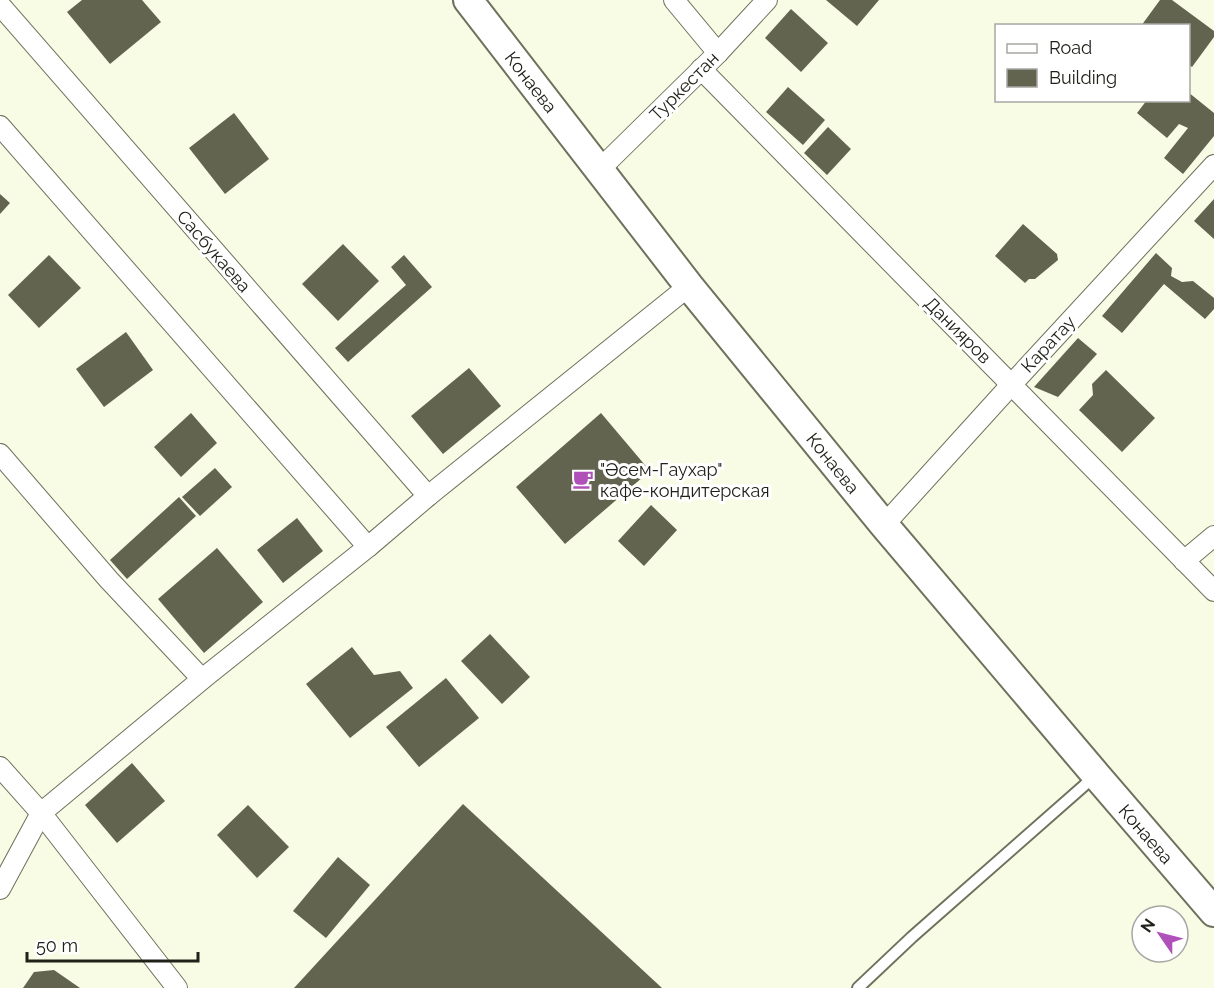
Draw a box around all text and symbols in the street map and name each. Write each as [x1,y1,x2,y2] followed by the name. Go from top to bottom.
[995,24,1190,102] legend
[1049,37,1092,58] text: Road
[501,47,561,117] street label: Конаева
[645,47,723,125] street label: Туркестан
[1049,67,1117,88] text: Building
[173,206,255,296] street label: Сасбукаева
[920,292,996,368] street label: Данияров
[1017,311,1080,377] street label: Каратау
[802,428,864,498] street label: Конаева
[600,459,770,501] place label: "Әсем-Гаухар" кафе-кондитерская
[571,467,595,491] cafe icon: "Әсем-Гаухар" кафе-кондитерская
[1114,800,1178,868] street label: Конаева
[1130,904,1190,964] north arrow
[1137,915,1159,936] text: N
[27,925,198,963] scale bar
[36,935,78,956] text: 50 m

